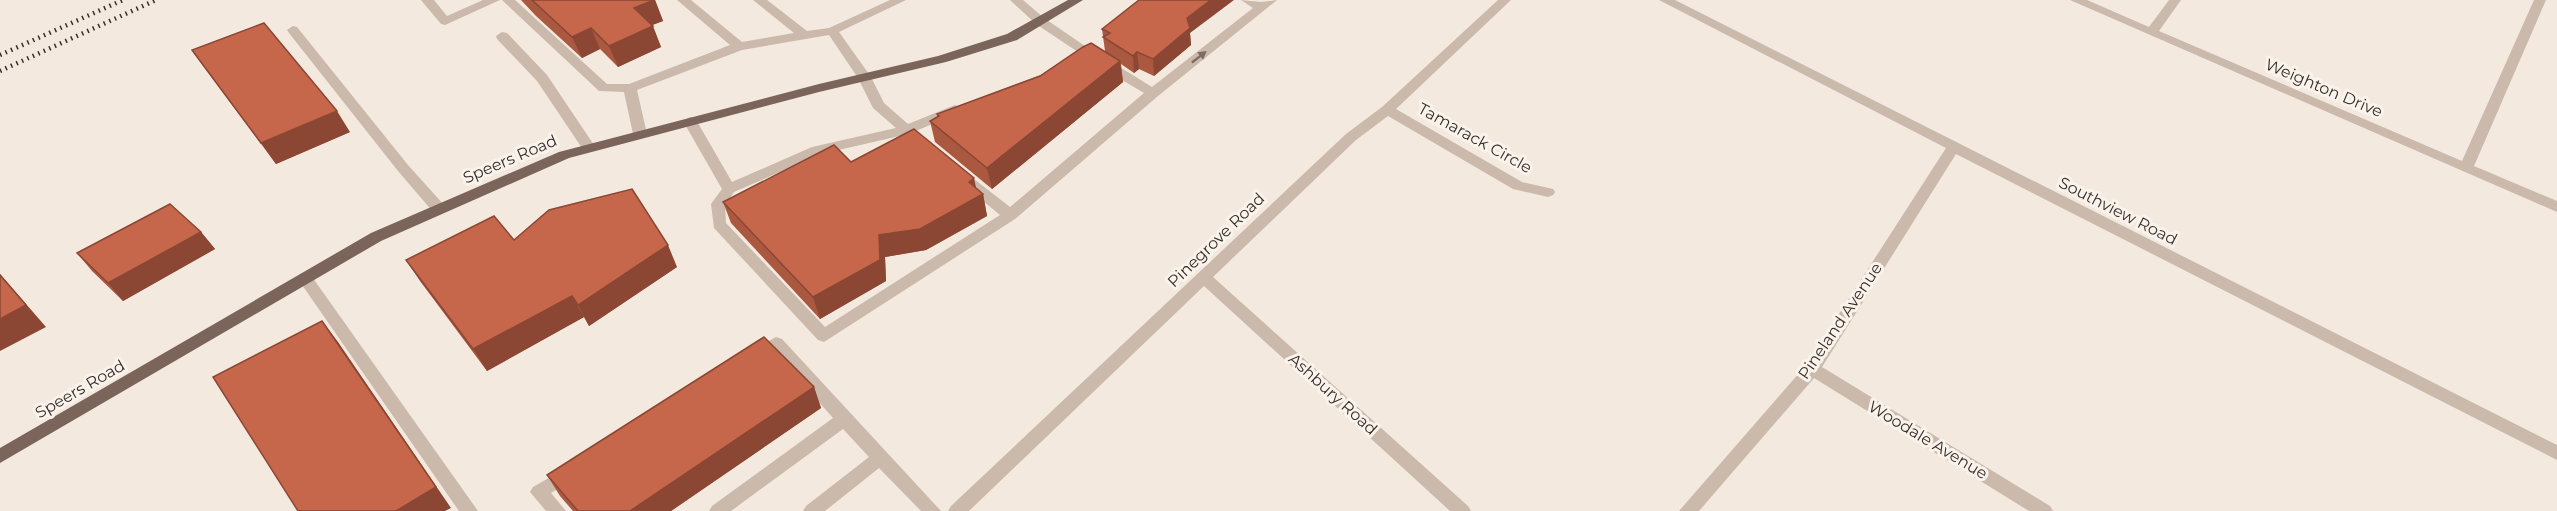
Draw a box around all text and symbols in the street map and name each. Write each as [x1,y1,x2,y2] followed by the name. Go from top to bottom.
[1191,51,1206,63] one-way arrow
[2262,55,2386,121] street label: Weighton Drive
[1415,99,1535,177] street label: Tamarack Circle
[460,131,560,187] street label: Speers Road
[2056,173,2180,249] street label: Southview Road
[1164,189,1268,291] street label: Pinegrove Road
[1794,259,1886,383] street label: Pineland Avenue
[1285,349,1381,439] street label: Ashbury Road
[32,356,128,422] street label: Speers Road
[1865,397,1991,483] street label: Woodale Avenue

